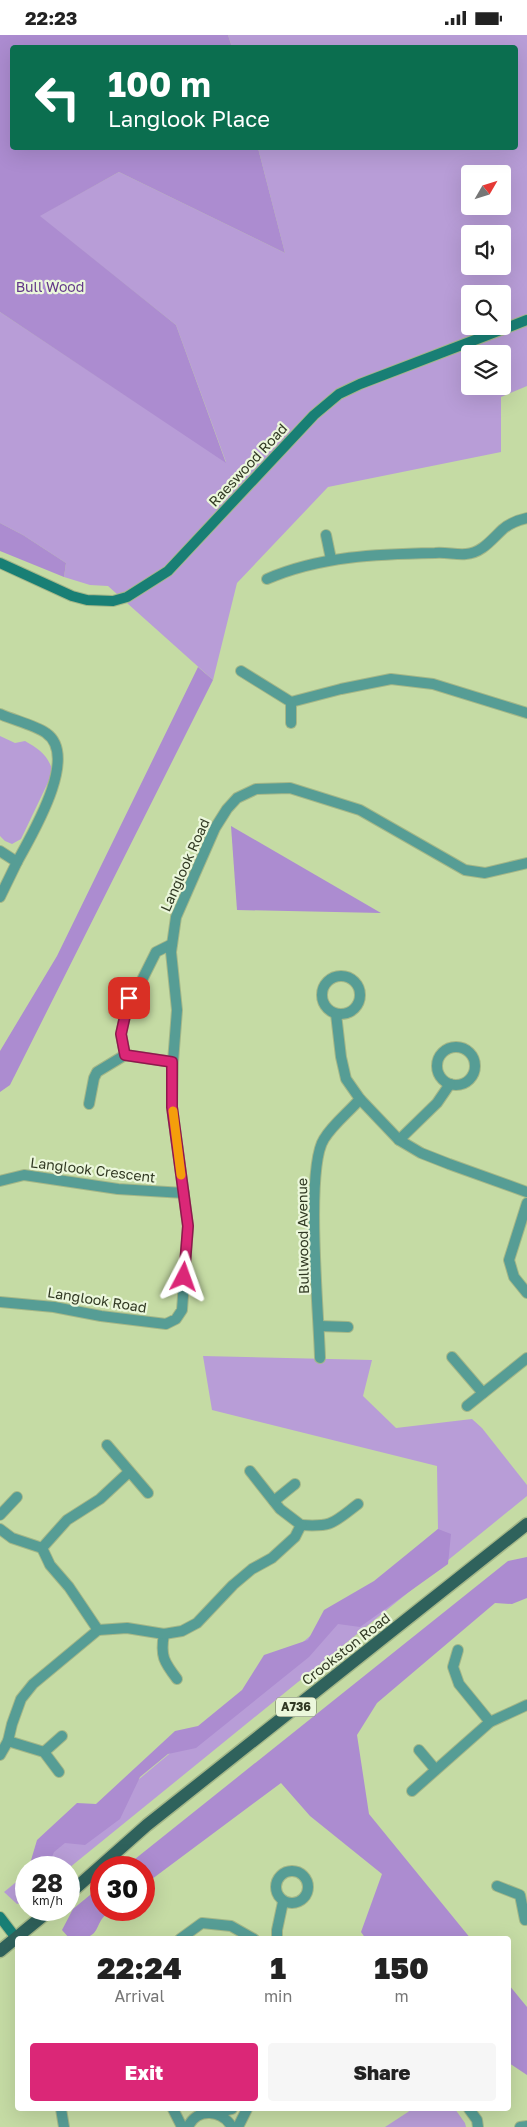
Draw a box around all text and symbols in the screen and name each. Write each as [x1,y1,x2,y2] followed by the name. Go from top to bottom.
[25,6,77,29] text: 22:23
[108,63,211,105] text: 100 m
[25,65,90,130] icon: left
[108,105,270,132] text: Langlook Place
[461,165,511,215] north arrow
[461,165,511,395] map controls
[461,225,511,275] button: sound
[16,278,84,295] park label: Bull Wood
[461,285,511,335] button: search
[461,345,511,395] button: layers
[205,420,290,510] street label: Raeswood Road
[156,816,213,914] street label: Langlook Road
[108,977,150,1019] pin
[115,984,143,1012] icon: arrive
[29,1153,157,1186] street label: Langlook Crescent
[293,1178,312,1294] street label: Bullwood Avenue
[157,1250,209,1302] position arrow
[46,1283,148,1316] street label: Langlook Road
[298,1609,393,1688] street label: Crookston Road
[276,1697,316,1716] road number: A736
[90,1856,155,1921] speed limit sign: 30
[32,1867,63,1898] text: 28
[32,1893,63,1908] text: km/h
[97,1950,182,1986] text: 22:24
[270,1950,286,1986] text: 1
[374,1950,429,1986] text: 150
[114,1986,165,2006] text: Arrival
[264,1986,292,2006] text: min
[395,1986,409,2006] text: m
[30,2043,258,2101] button: Exit
[268,2043,496,2101] button: Share

